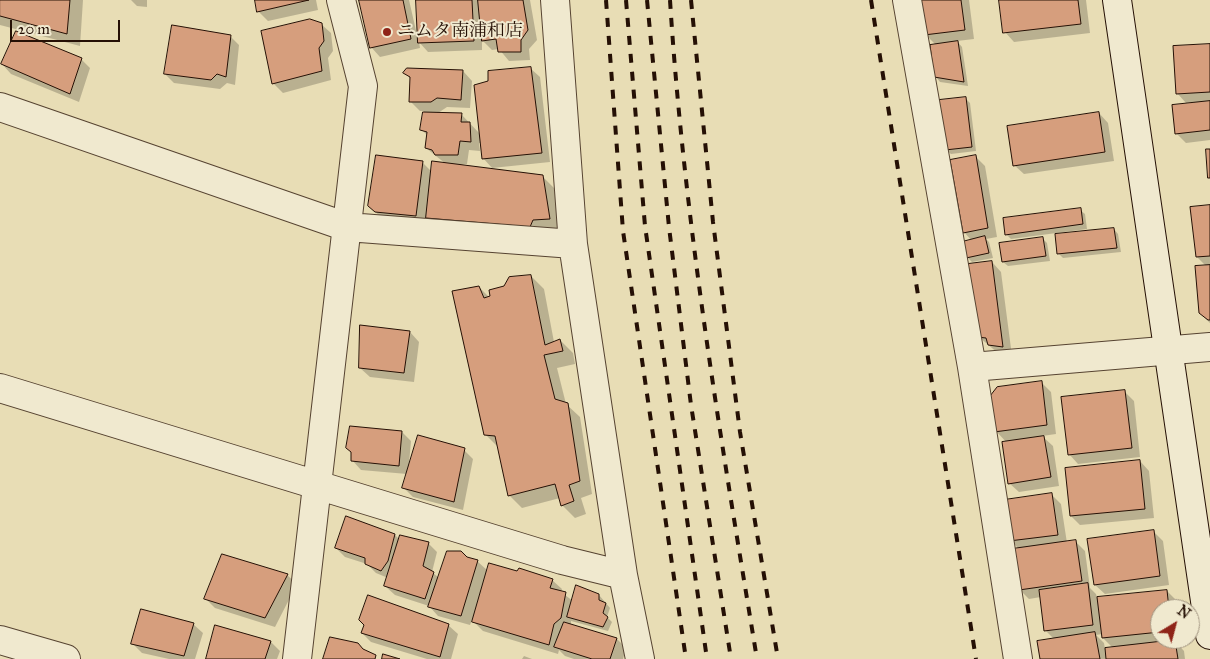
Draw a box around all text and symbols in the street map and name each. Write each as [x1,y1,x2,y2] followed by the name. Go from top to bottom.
[12,10,122,42] scale bar
[18,20,50,38] text: 20 m
[397,21,523,43] place label: ニムタ南浦和店
[381,26,393,38] marker: ニムタ南浦和店
[1150,599,1200,649] north arrow
[1174,602,1194,623] text: N

